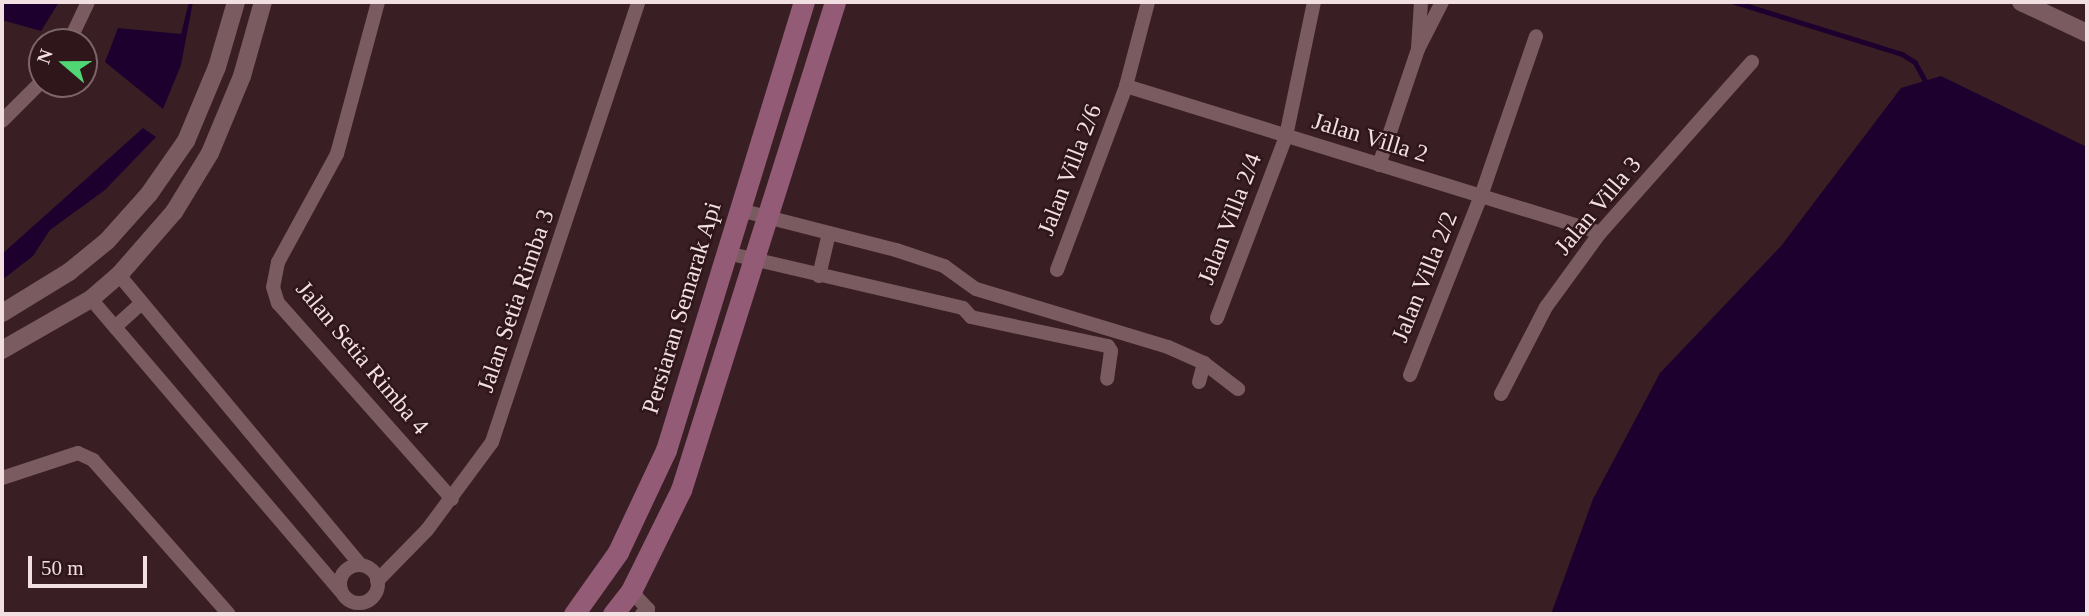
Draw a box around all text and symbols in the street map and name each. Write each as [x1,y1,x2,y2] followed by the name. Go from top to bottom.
[28,28,98,98] north arrow
[32,46,57,66] text: N
[1032,100,1108,240] street label: Jalan Villa 2/6
[1308,107,1432,169] street label: Jalan Villa 2
[1192,149,1268,289] street label: Jalan Villa 2/4
[1548,151,1648,261] street label: Jalan Villa 3
[636,198,728,418] street label: Persiaran Semarak Api
[471,206,561,396] street label: Jalan Setia Rimba 3
[1386,207,1464,347] street label: Jalan Villa 2/2
[289,275,435,441] street label: Jalan Setia Rimba 4
[32,542,150,586] scale bar
[41,556,84,580] text: 50 m

